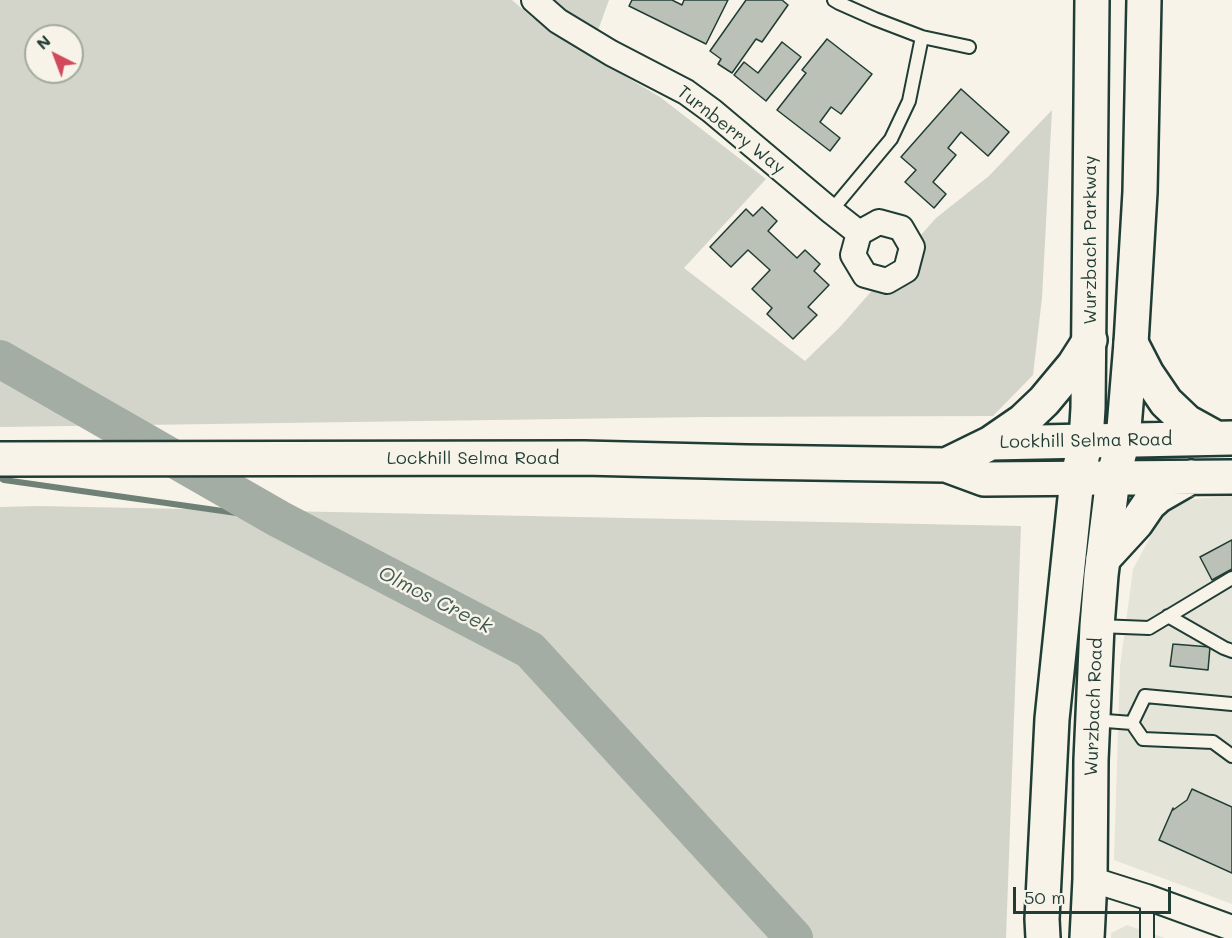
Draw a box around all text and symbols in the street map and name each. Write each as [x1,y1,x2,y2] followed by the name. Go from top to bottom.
[24,24,84,84] north arrow
[31,30,55,54] text: N
[673,81,789,179] street label: Turnberry Way
[1079,155,1101,325] street label: Wurzbach Parkway
[999,429,1173,453] street label: Lockhill Selma Road
[387,447,559,469] street label: Lockhill Selma Road
[374,561,496,639] water label: Olmos Creek
[1081,637,1107,777] street label: Wurzbach Road
[1016,875,1174,913] scale bar
[1024,885,1066,909] text: 50 m

